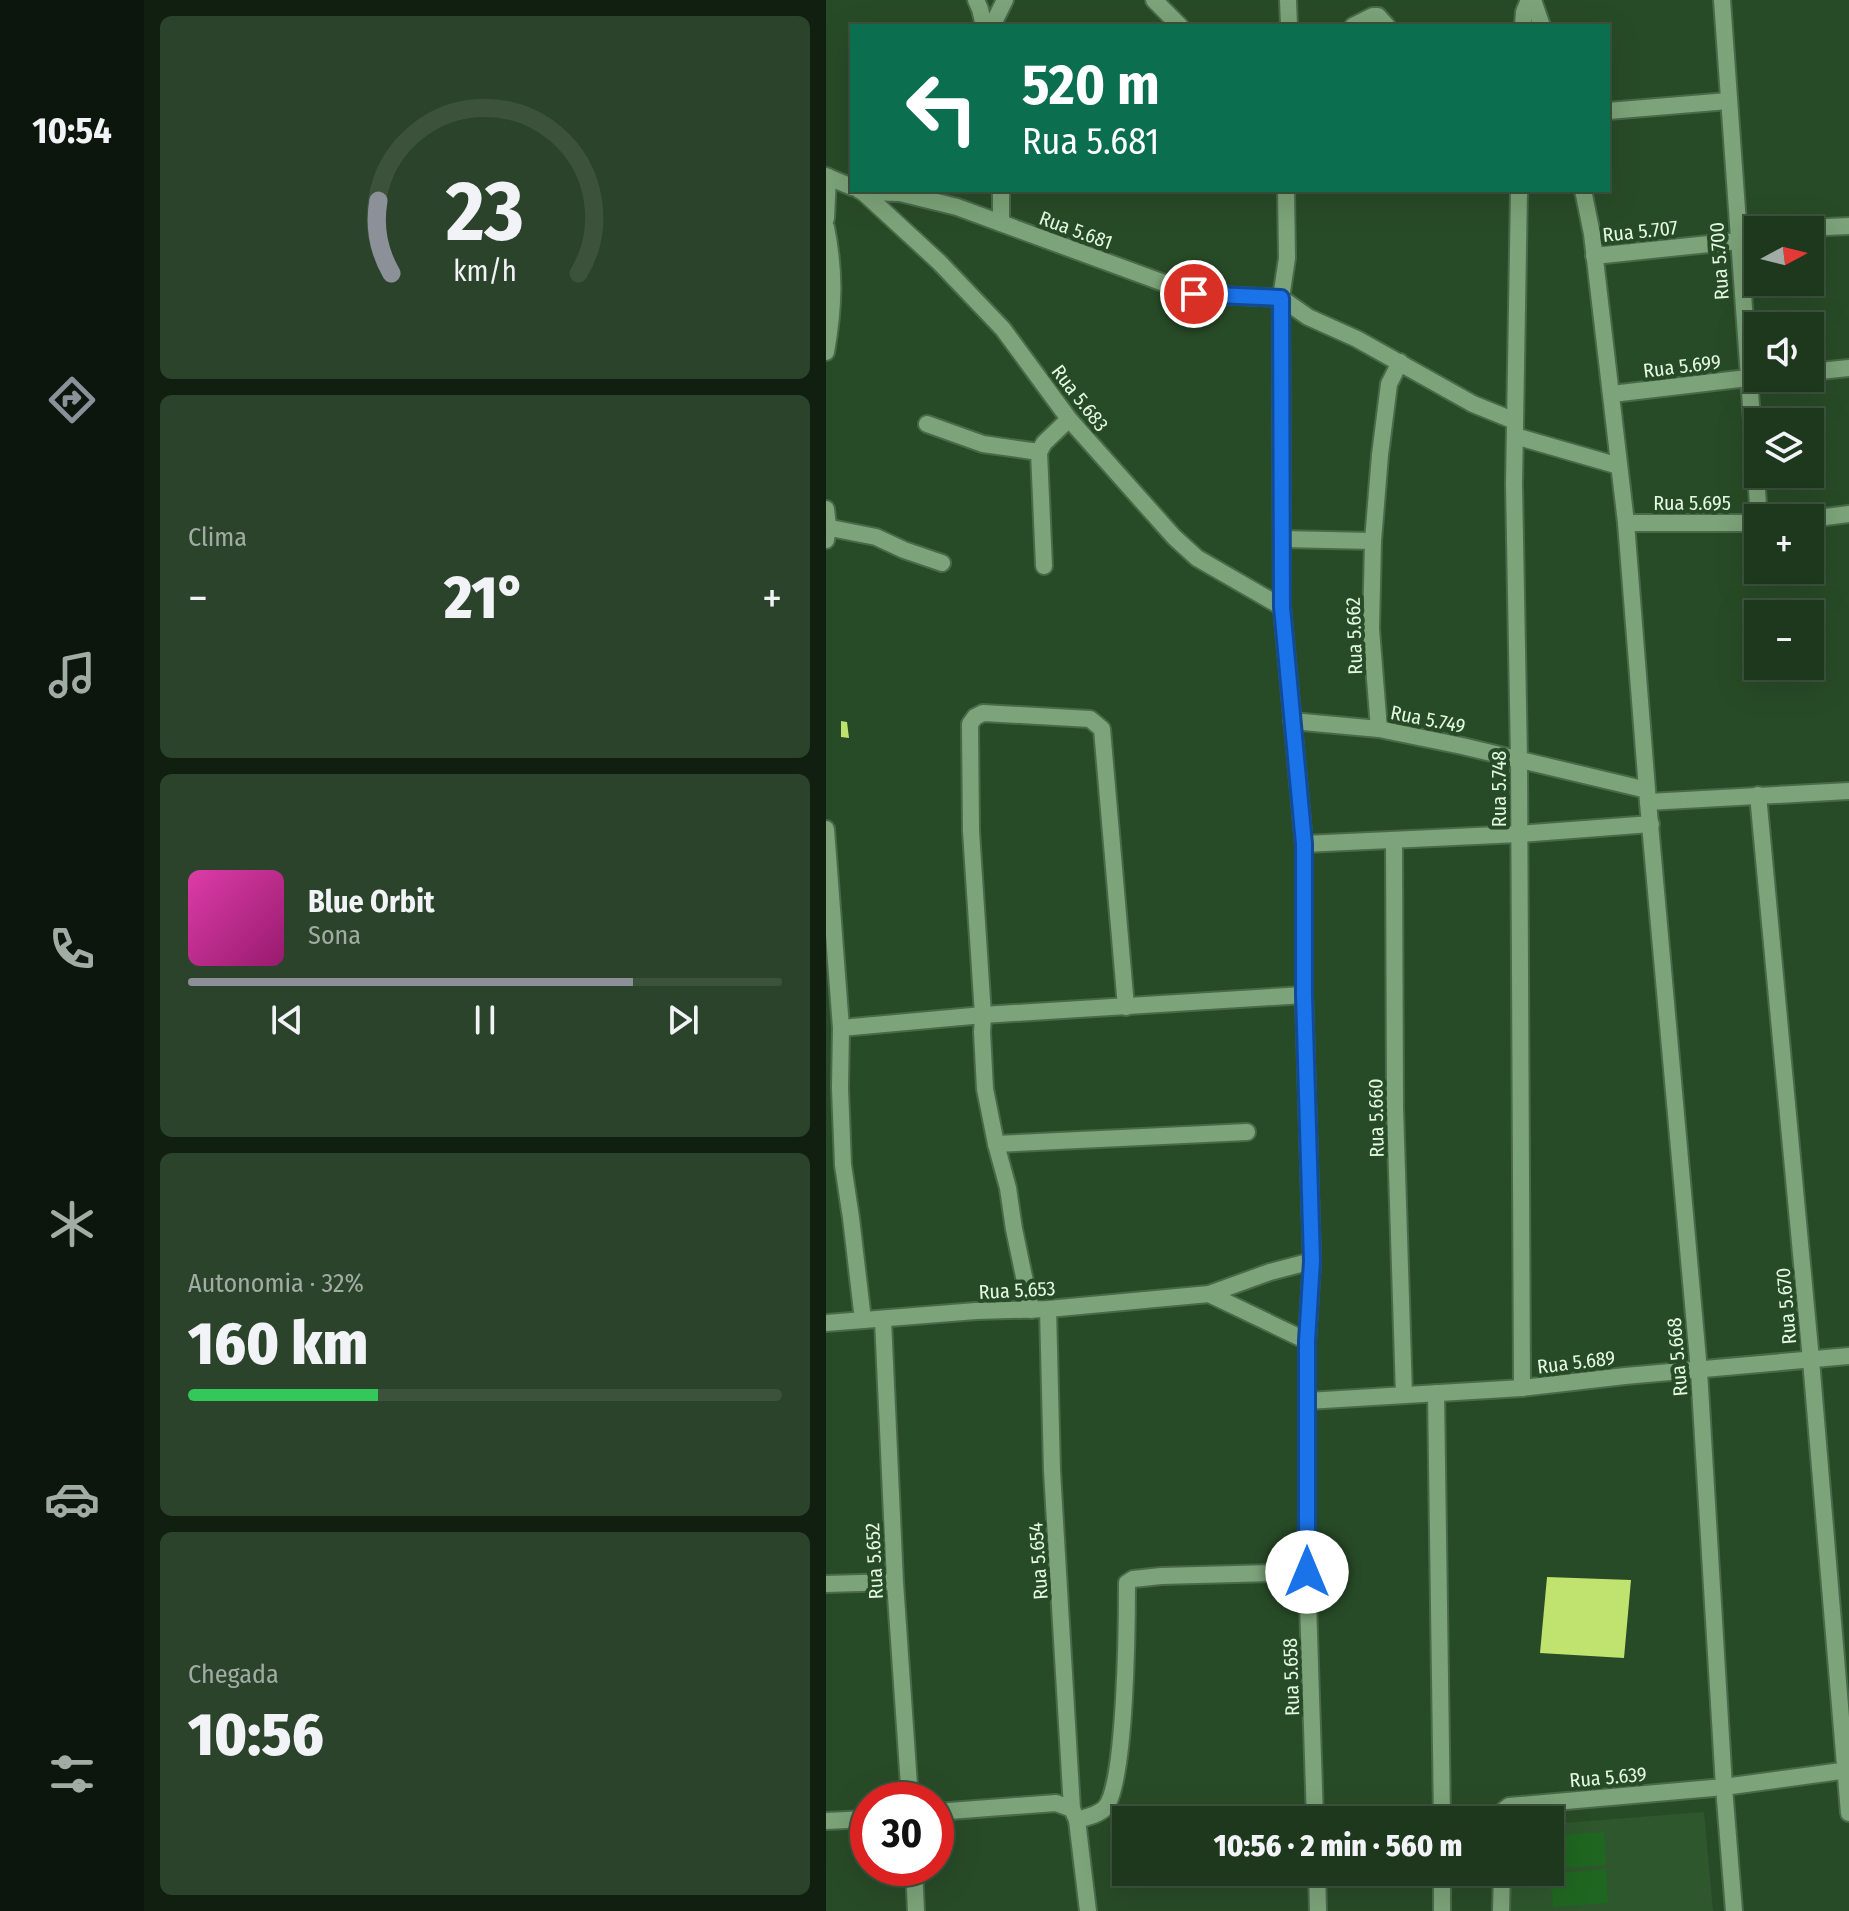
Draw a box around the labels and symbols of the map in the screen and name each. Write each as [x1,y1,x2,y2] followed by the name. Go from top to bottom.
[1036,206,1116,254] street label: Rua 5.681
[1601,215,1679,247] street label: Rua 5.707
[1744,216,1824,296] north arrow
[1704,221,1734,301] street label: Rua 5.700
[1160,260,1228,328] pin
[1642,349,1722,383] street label: Rua 5.699
[1047,360,1113,436] street label: Rua 5.683
[1653,491,1731,515] street label: Rua 5.695
[1341,597,1367,675] street label: Rua 5.662
[1389,700,1467,738] street label: Rua 5.749
[1487,751,1511,827] street label: Rua 5.748
[1363,1078,1389,1158] street label: Rua 5.660
[1771,1267,1801,1345] street label: Rua 5.670
[978,1276,1056,1304] street label: Rua 5.653
[1662,1317,1692,1397] street label: Rua 5.668
[1536,1345,1616,1379] street label: Rua 5.689
[1023,1521,1053,1601] street label: Rua 5.654
[860,1522,888,1600] street label: Rua 5.652
[1265,1530,1349,1614] position arrow
[1278,1638,1304,1716] street label: Rua 5.658
[1568,1762,1648,1792] street label: Rua 5.639
[850,1782,954,1886] speed limit sign: 30

